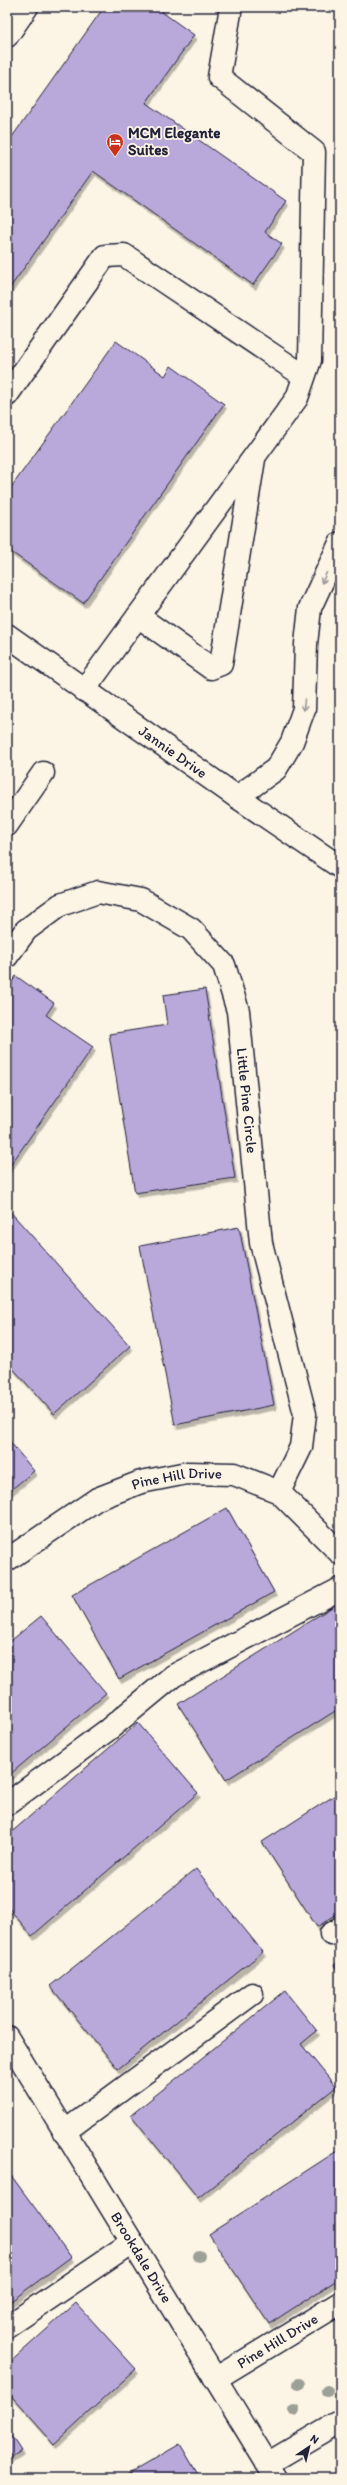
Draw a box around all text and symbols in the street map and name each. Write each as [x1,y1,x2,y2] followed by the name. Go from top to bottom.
[128,124,221,159] place label: MCM Elegante Suites
[105,132,125,157] hotel icon: MCM Elegante Suites
[320,572,327,584] one-way arrow
[300,698,307,711] one-way arrow
[135,722,211,782] street label: Jannie Drive
[233,1047,261,1154] street label: Little Pine Circle
[129,1464,222,1494] street label: Pine Hill Drive
[107,2209,176,2306] street label: Brookdale Drive
[234,2310,321,2372] street label: Pine Hill Drive
[289,2427,329,2467] north arrow
[308,2432,321,2447] text: N

